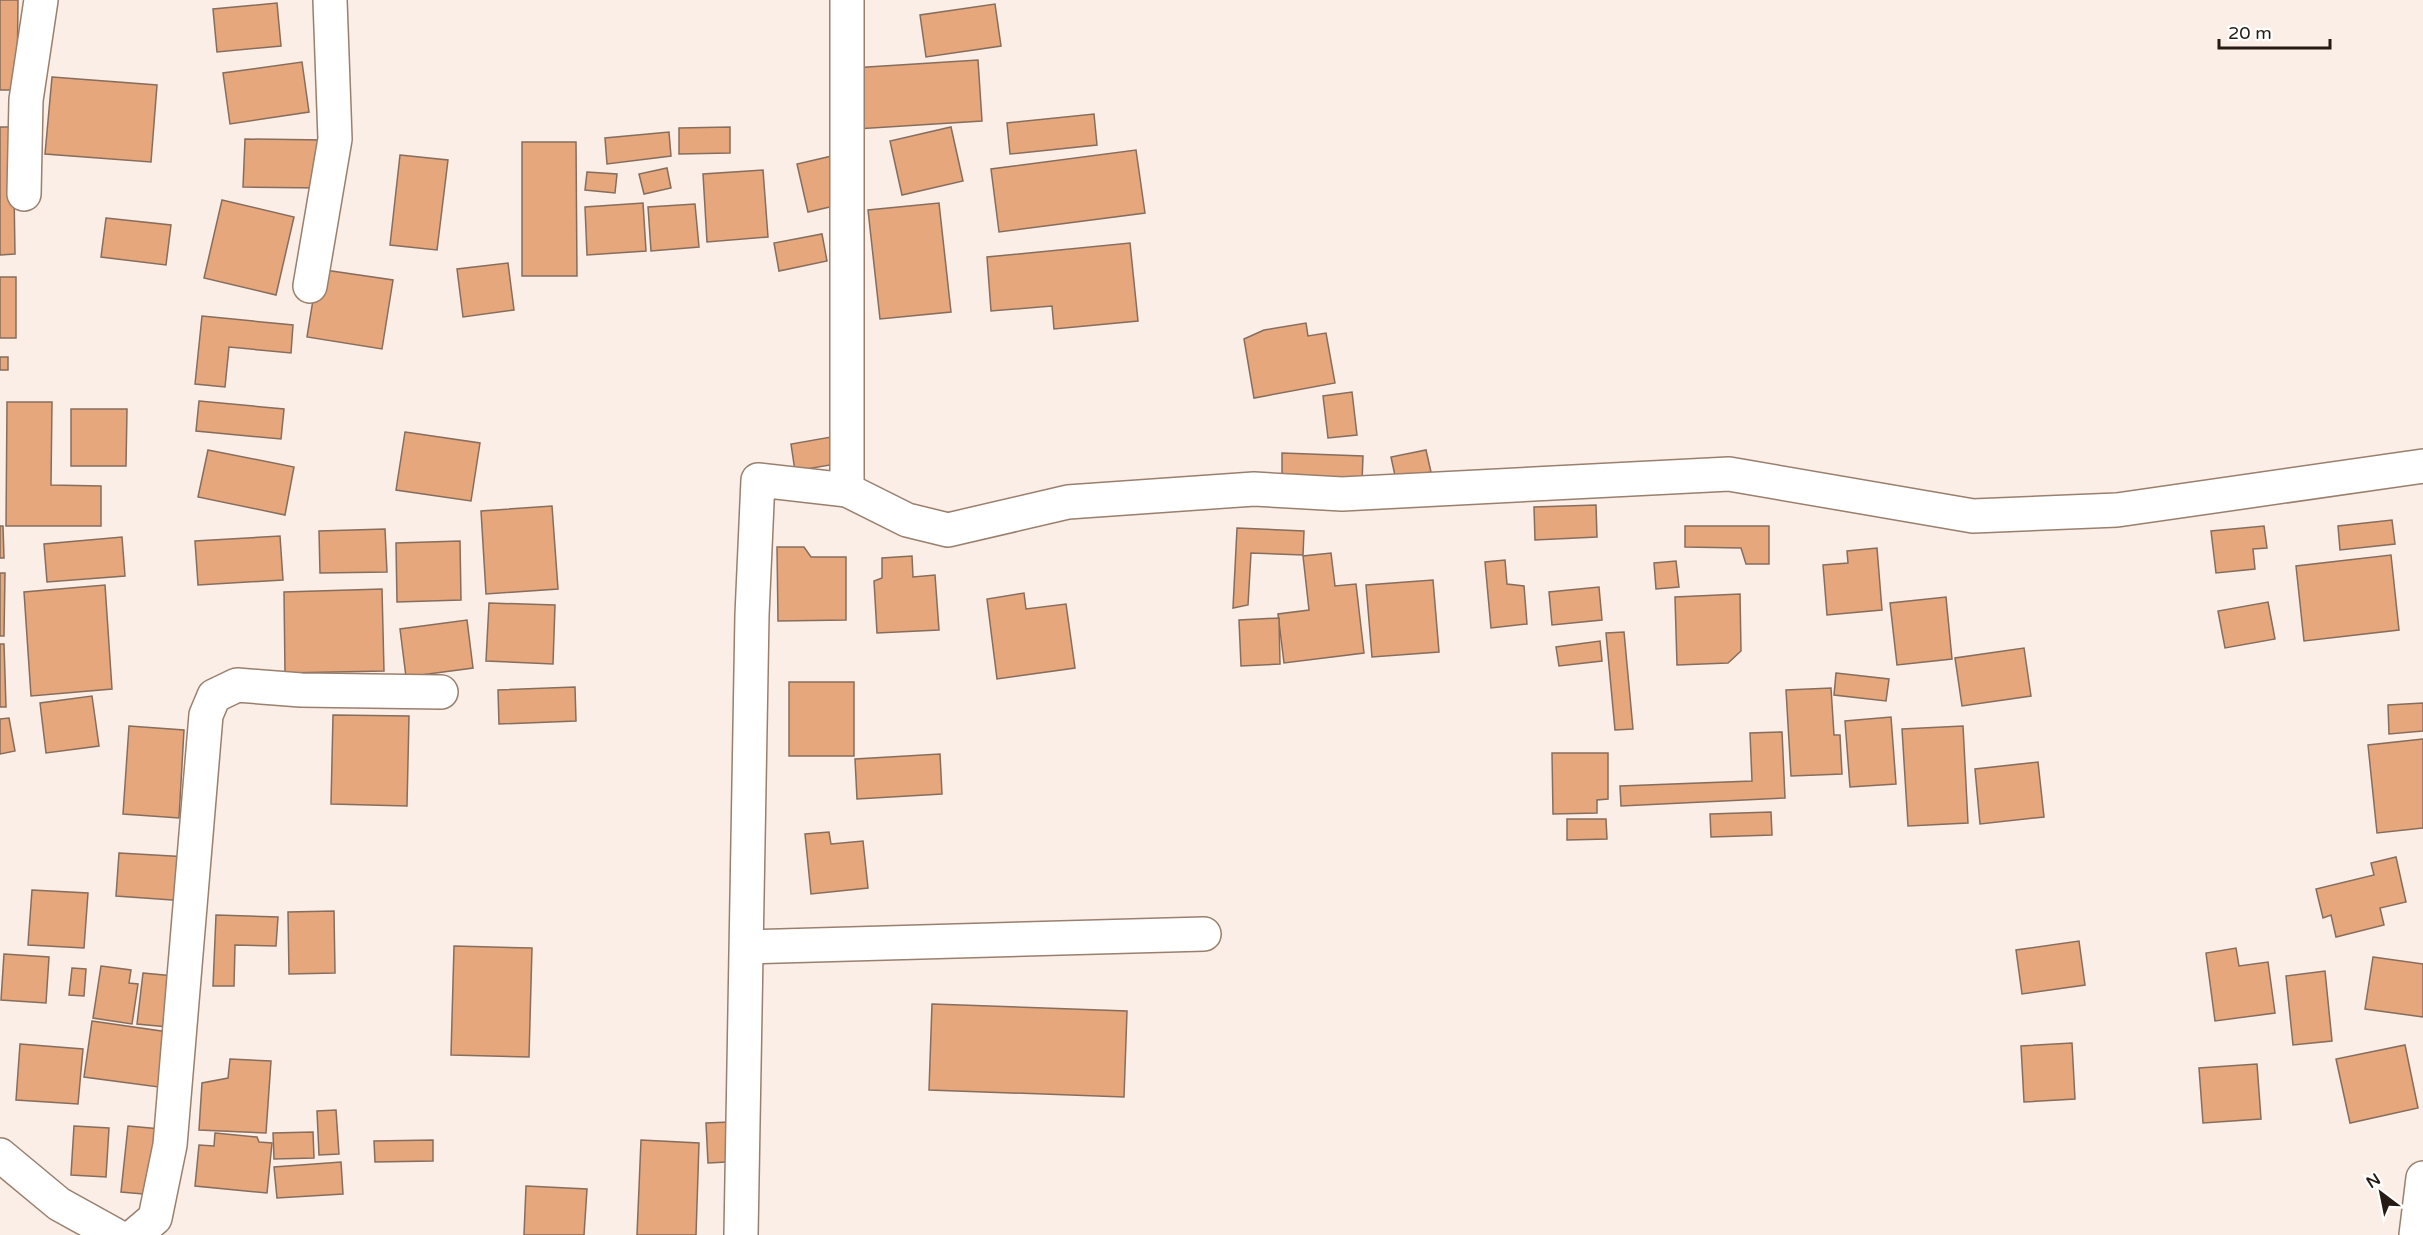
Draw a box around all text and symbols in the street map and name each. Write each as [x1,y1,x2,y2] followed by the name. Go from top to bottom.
[2219,12,2330,50] scale bar
[2228,22,2272,44] text: 20 m
[2351,1163,2411,1223] north arrow
[2363,1169,2384,1193] text: N

